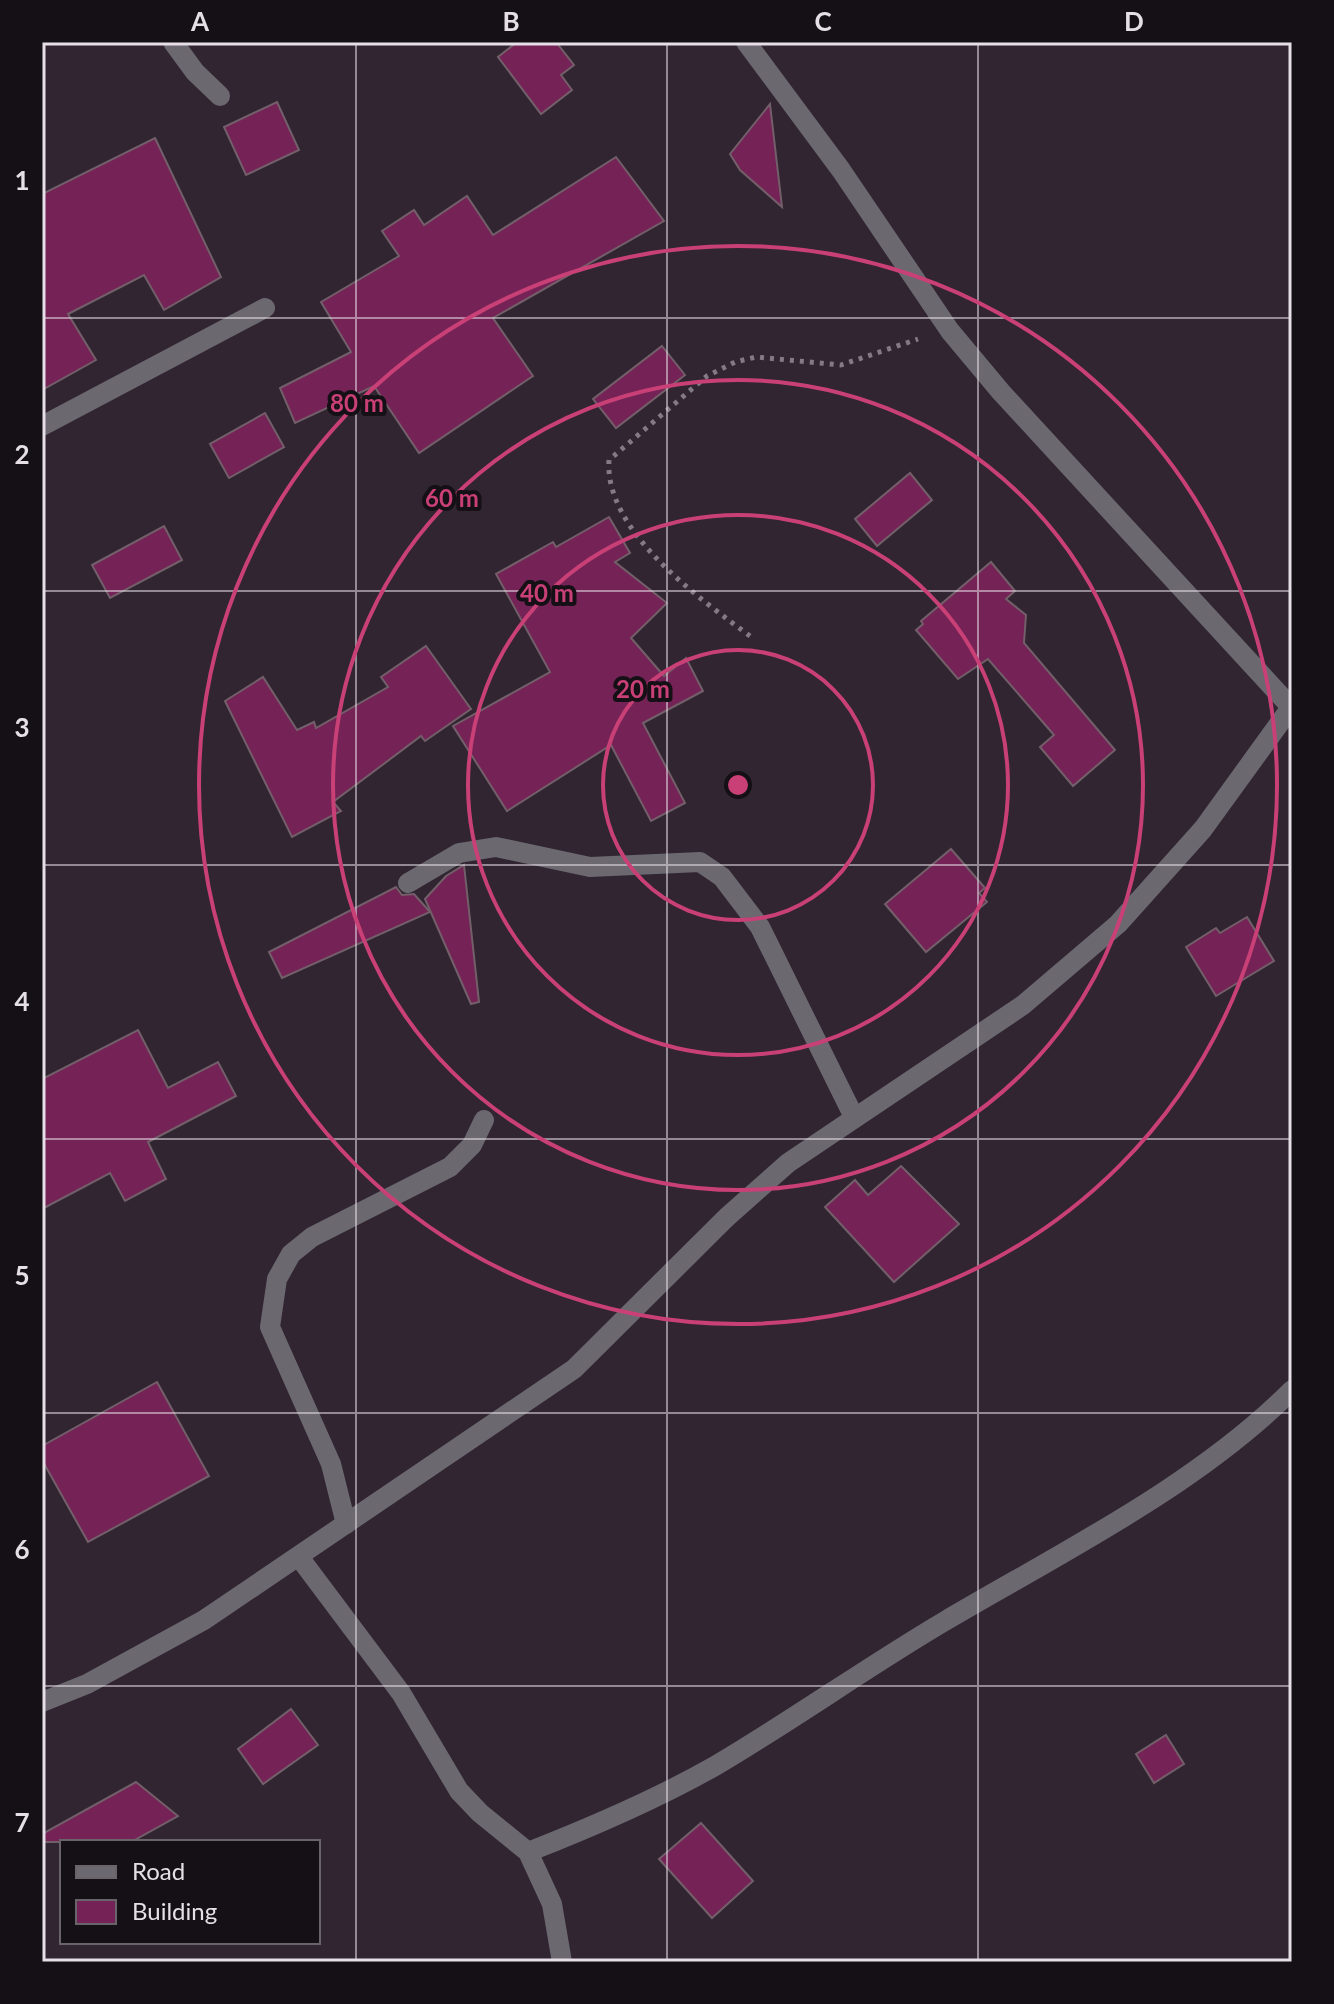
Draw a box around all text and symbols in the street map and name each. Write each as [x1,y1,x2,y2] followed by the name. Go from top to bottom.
[190,5,210,37] text: A
[502,5,520,37] text: B
[814,5,832,37] text: C
[1124,5,1144,37] text: D
[14,164,30,196] text: 1
[330,388,384,417] text: 80 m
[14,438,30,470] text: 2
[425,483,479,512] text: 60 m
[520,578,574,607] text: 40 m
[616,674,670,703] text: 20 m
[14,711,30,743] text: 3
[724,771,752,799] centre of rings
[14,985,30,1017] text: 4
[14,1259,30,1291] text: 5
[14,1533,30,1565] text: 6
[14,1806,30,1838] text: 7
[60,1840,320,1944] legend
[132,1856,185,1885] text: Road
[132,1896,217,1925] text: Building

